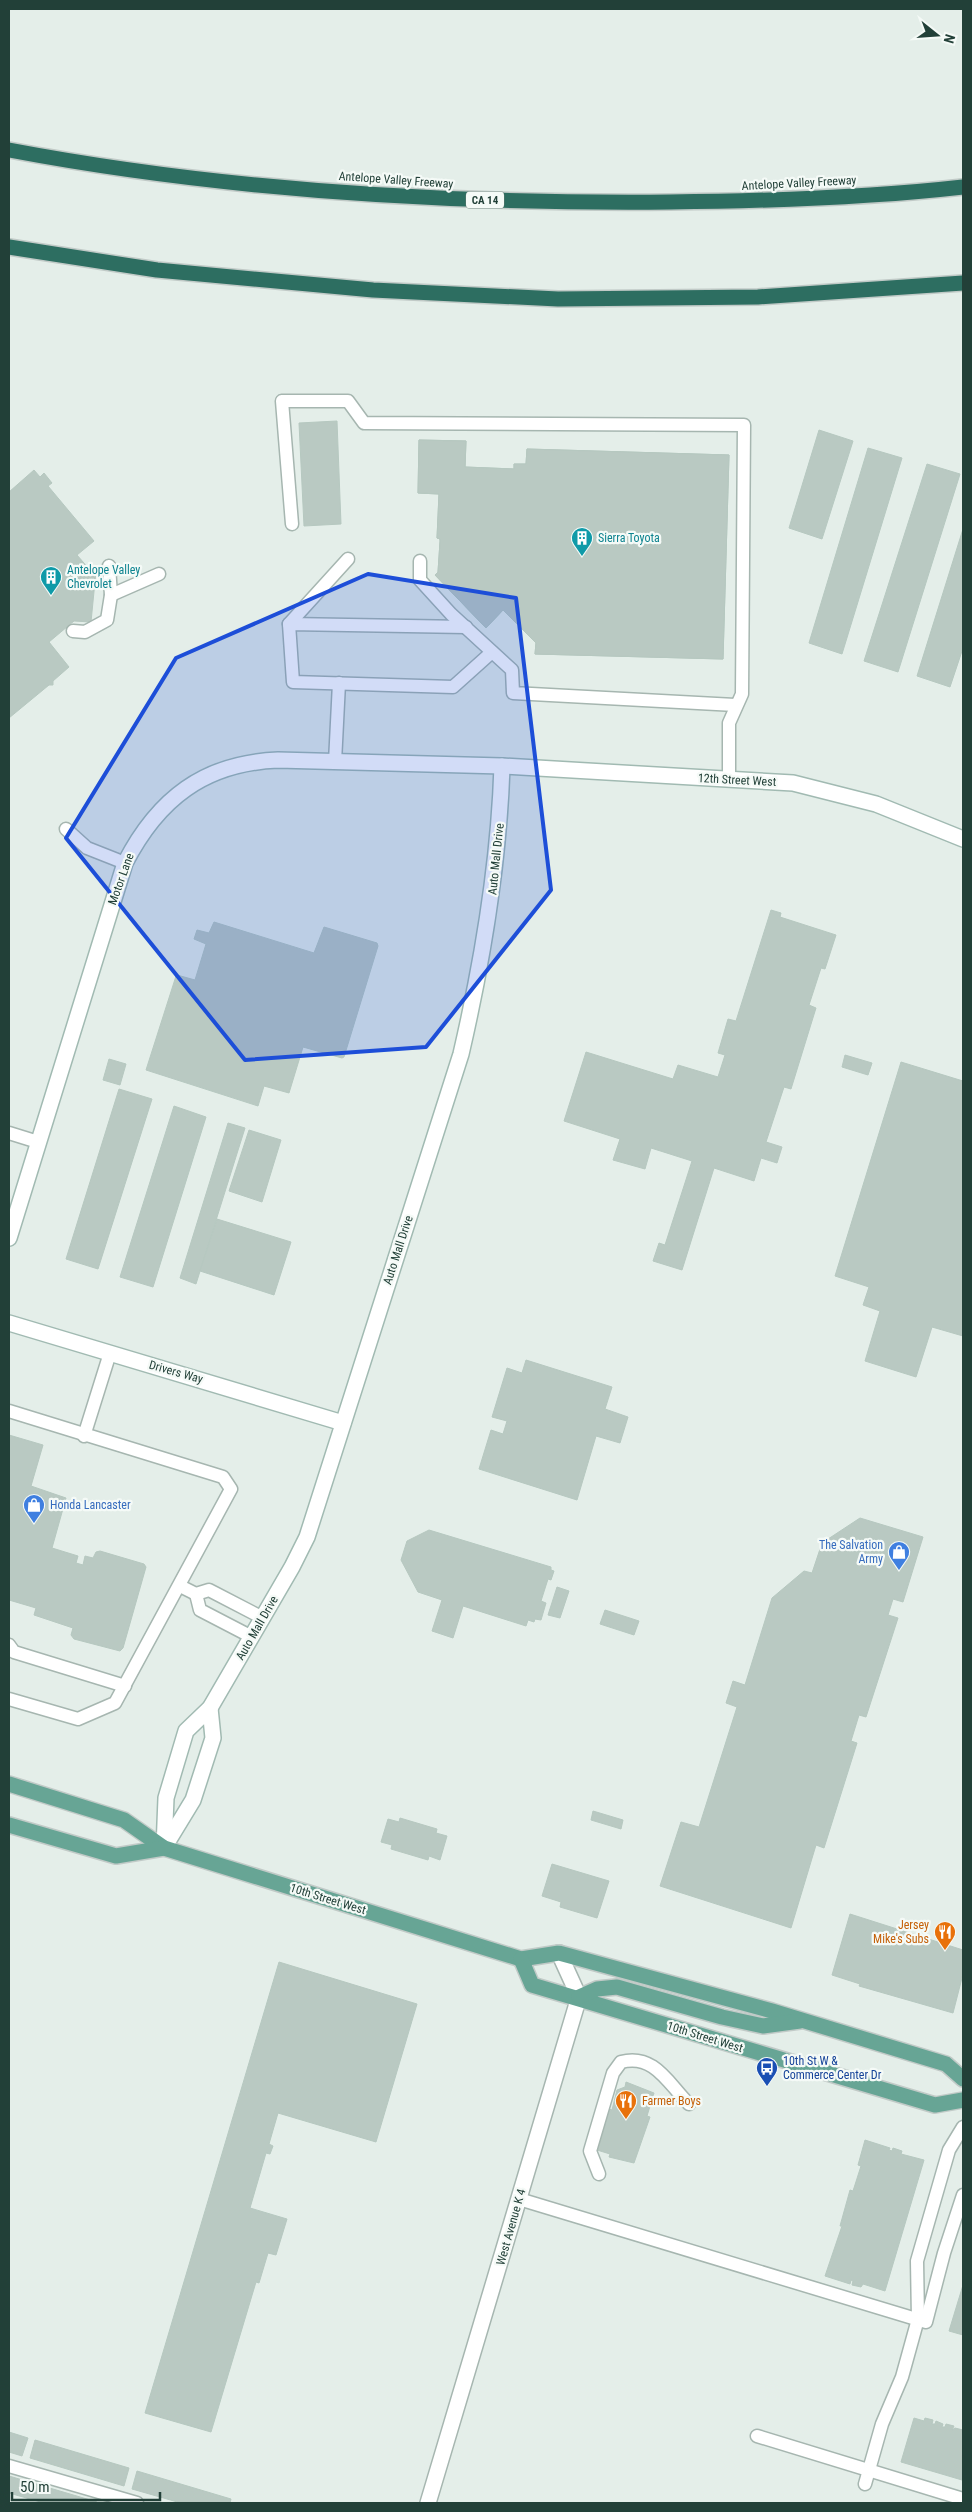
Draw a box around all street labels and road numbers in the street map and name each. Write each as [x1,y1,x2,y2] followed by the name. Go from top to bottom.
[338,169,454,191] street label: Antelope Valley Freeway
[741,173,857,193] street label: Antelope Valley Freeway
[466,192,504,208] road number: CA 14
[697,771,777,789] street label: 12th Street West
[485,822,507,895] street label: Auto Mall Drive
[105,851,137,907] street label: Motor Lane
[380,1213,416,1286] street label: Auto Mall Drive
[147,1358,205,1386] street label: Drivers Way
[233,1593,281,1663] street label: Auto Mall Drive
[288,1881,368,1917] street label: 10th Street West
[665,2019,745,2055] street label: 10th Street West
[493,2187,529,2267] street label: West Avenue K 4

